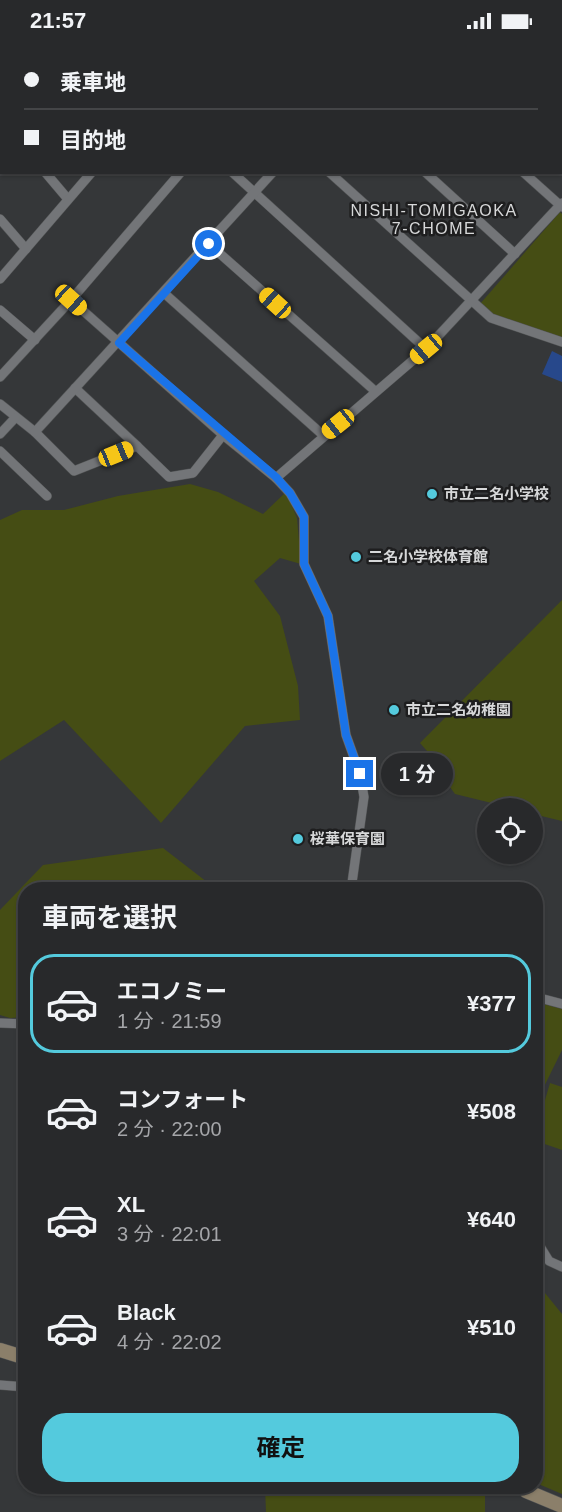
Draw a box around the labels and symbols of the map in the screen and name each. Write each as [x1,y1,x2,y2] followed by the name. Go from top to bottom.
[350,202,518,237] district label: NISHI-TOMIGAOKA 7-CHOME
[195,230,222,257] route start
[52,281,90,319] car
[256,284,294,322] car
[406,331,446,367] car
[318,406,358,442] car
[96,439,136,469] car
[444,485,549,502] place label: 市立二名小学校
[425,487,439,501] marker: 市立二名小学校
[368,548,488,565] place label: 二名小学校体育館
[349,550,363,564] marker: 二名小学校体育館
[406,701,511,718] place label: 市立二名幼稚園
[387,703,401,717] marker: 市立二名幼稚園
[381,753,453,795] callout: 1 分
[346,760,373,787] route end
[310,830,385,847] place label: 桜華保育園
[291,832,305,846] marker: 桜華保育園

